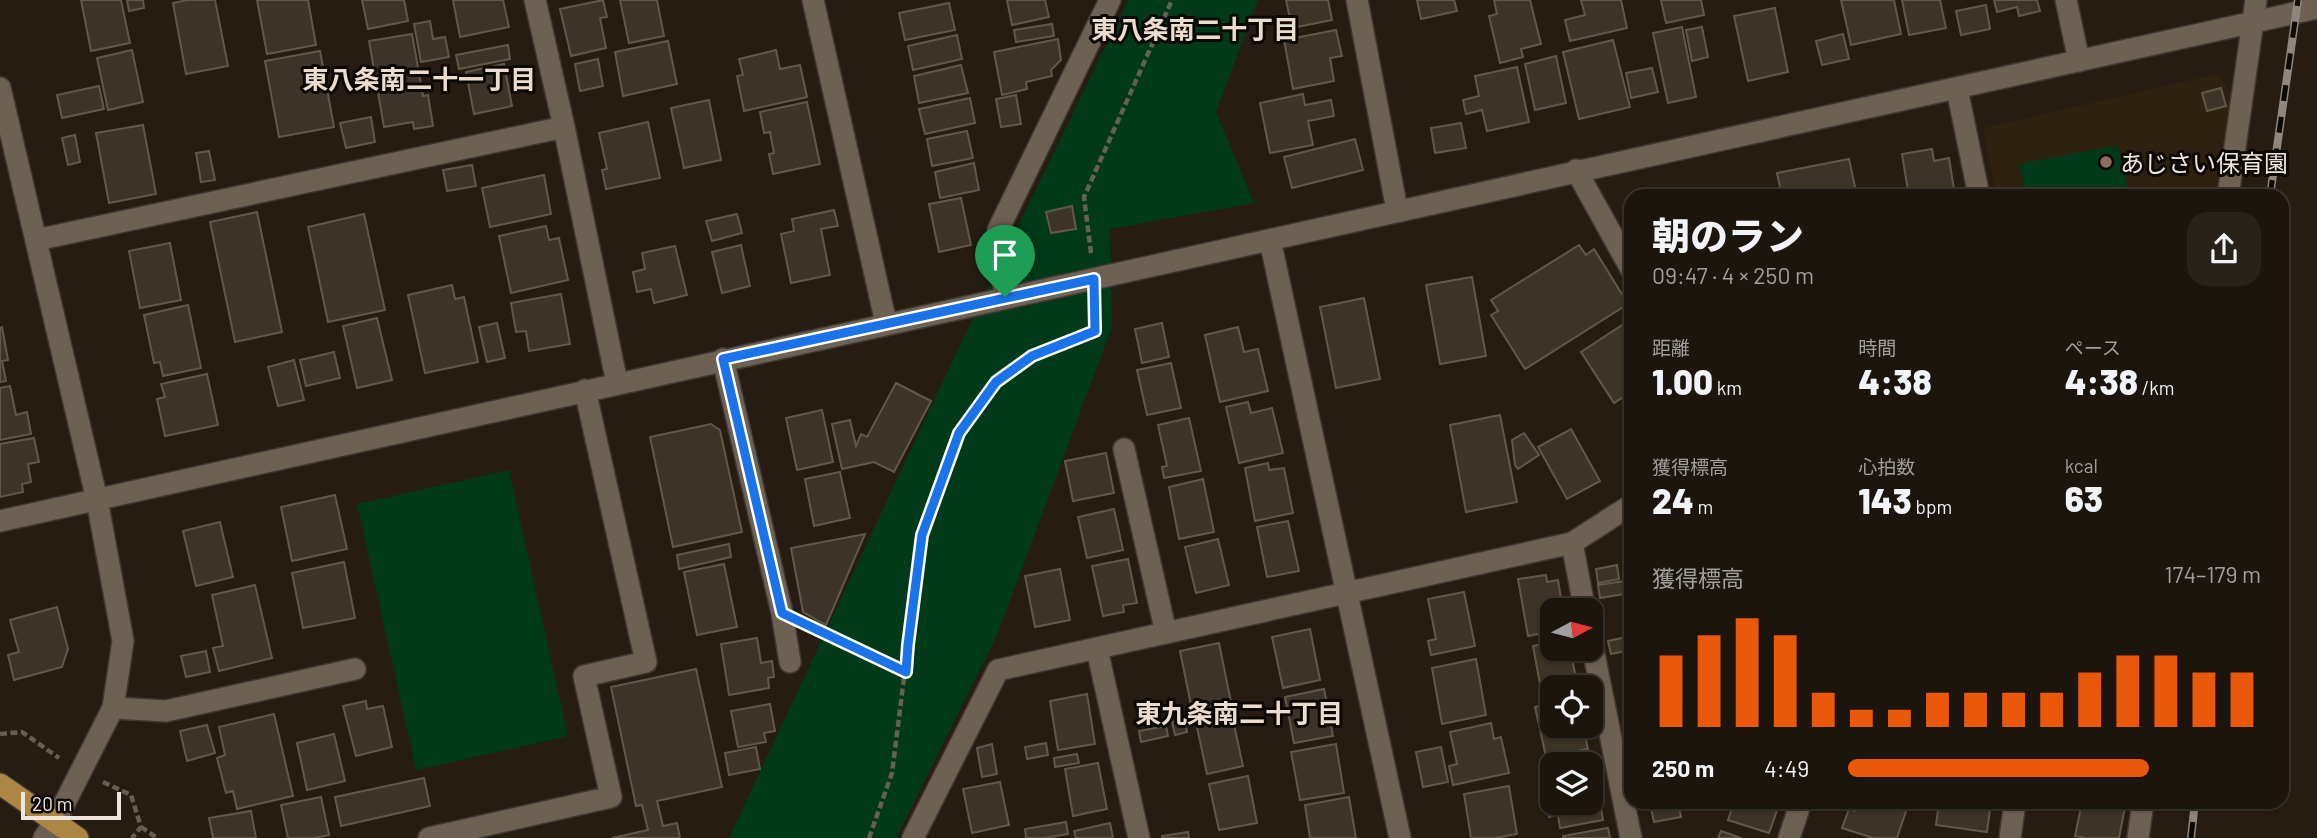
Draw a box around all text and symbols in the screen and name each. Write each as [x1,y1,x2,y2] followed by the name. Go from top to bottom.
[1091,13,1299,44] district label: 東八条南二十丁目
[302,63,536,94] district label: 東八条南二十一丁目
[2120,148,2288,177] place label: あじさい保育園
[2098,154,2114,170] marker: あじさい保育園
[1652,212,1804,258] text: 朝のラン
[2187,212,2261,286] button: share
[975,225,1035,297] pin
[986,236,1024,274] icon: arrive
[1652,261,1814,289] text: 09:47 · 4 × 250 m
[1652,336,1690,359] text: 距離
[1858,336,1896,359] text: 時間
[2065,336,2121,359] text: ペース
[1652,360,1713,402] text: 1.00
[1858,360,1932,402] text: 4:38
[2065,360,2138,402] text: 4:38
[1713,376,1742,399] text: km
[2138,376,2175,399] text: /km
[2065,454,2098,477] text: kcal
[1652,455,1728,478] text: 獲得標高
[1858,455,1915,478] text: 心拍数
[2065,477,2103,519] text: 63
[1652,479,1694,521] text: 24
[1858,479,1912,521] text: 143
[1694,495,1713,518] text: m
[1912,495,1952,518] text: bpm
[2165,560,2261,588] text: 174–179 m
[1652,564,1744,592] text: 獲得標高
[1540,598,1603,662] north arrow
[1540,598,1603,815] map controls
[1540,675,1603,738] button: locate
[1135,697,1343,728] district label: 東九条南二十丁目
[1540,752,1603,815] button: layers
[1652,754,1714,782] text: 250 m
[1764,754,1809,782] text: 4:49
[21,789,121,821] scale bar
[32,792,72,815] text: 20 m

